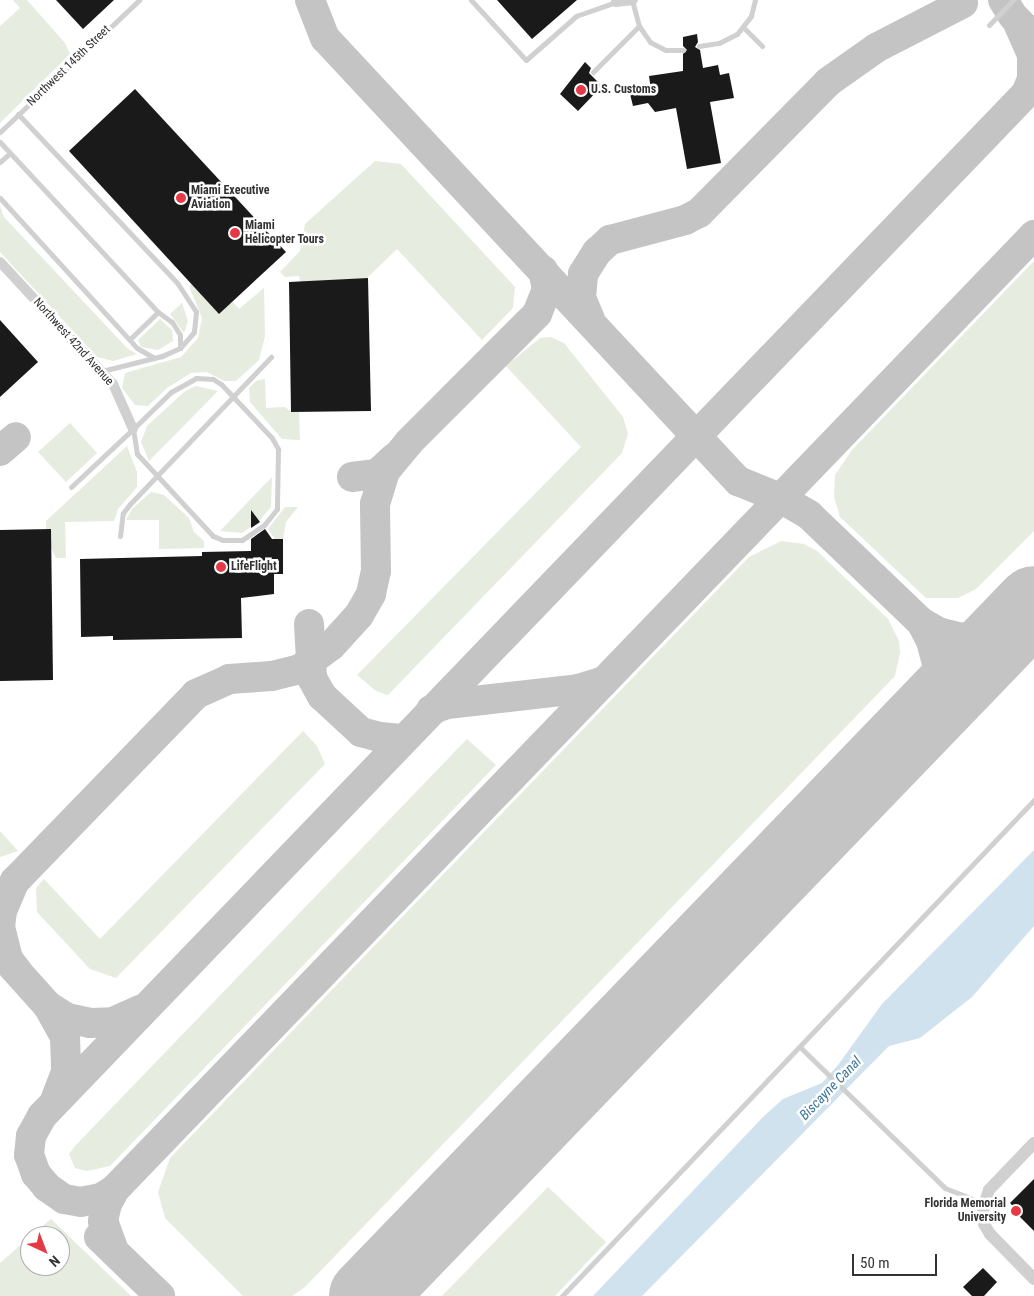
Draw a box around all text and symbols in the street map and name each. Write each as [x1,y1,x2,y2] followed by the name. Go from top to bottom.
[24,23,114,109] street label: Northwest 145th Street
[591,83,656,97] place label: U.S. Customs
[575,84,587,96] marker: U.S. Customs
[191,184,270,212] place label: Miami Executive Aviation
[175,192,187,204] marker: Miami Executive Aviation
[245,219,324,247] place label: Miami Helicopter Tours
[229,227,241,239] marker: Miami Helicopter Tours
[30,295,116,389] street label: Northwest 42nd Avenue
[231,560,277,574] place label: LifeFlight
[215,561,227,573] marker: LifeFlight
[796,1053,864,1123] water label: Biscayne Canal
[925,1197,1006,1225] place label: Florida Memorial University
[1010,1205,1022,1217] marker: Florida Memorial University
[20,1226,70,1276] north arrow
[854,1244,939,1276] scale bar
[46,1252,63,1270] text: N
[860,1254,890,1272] text: 50 m

